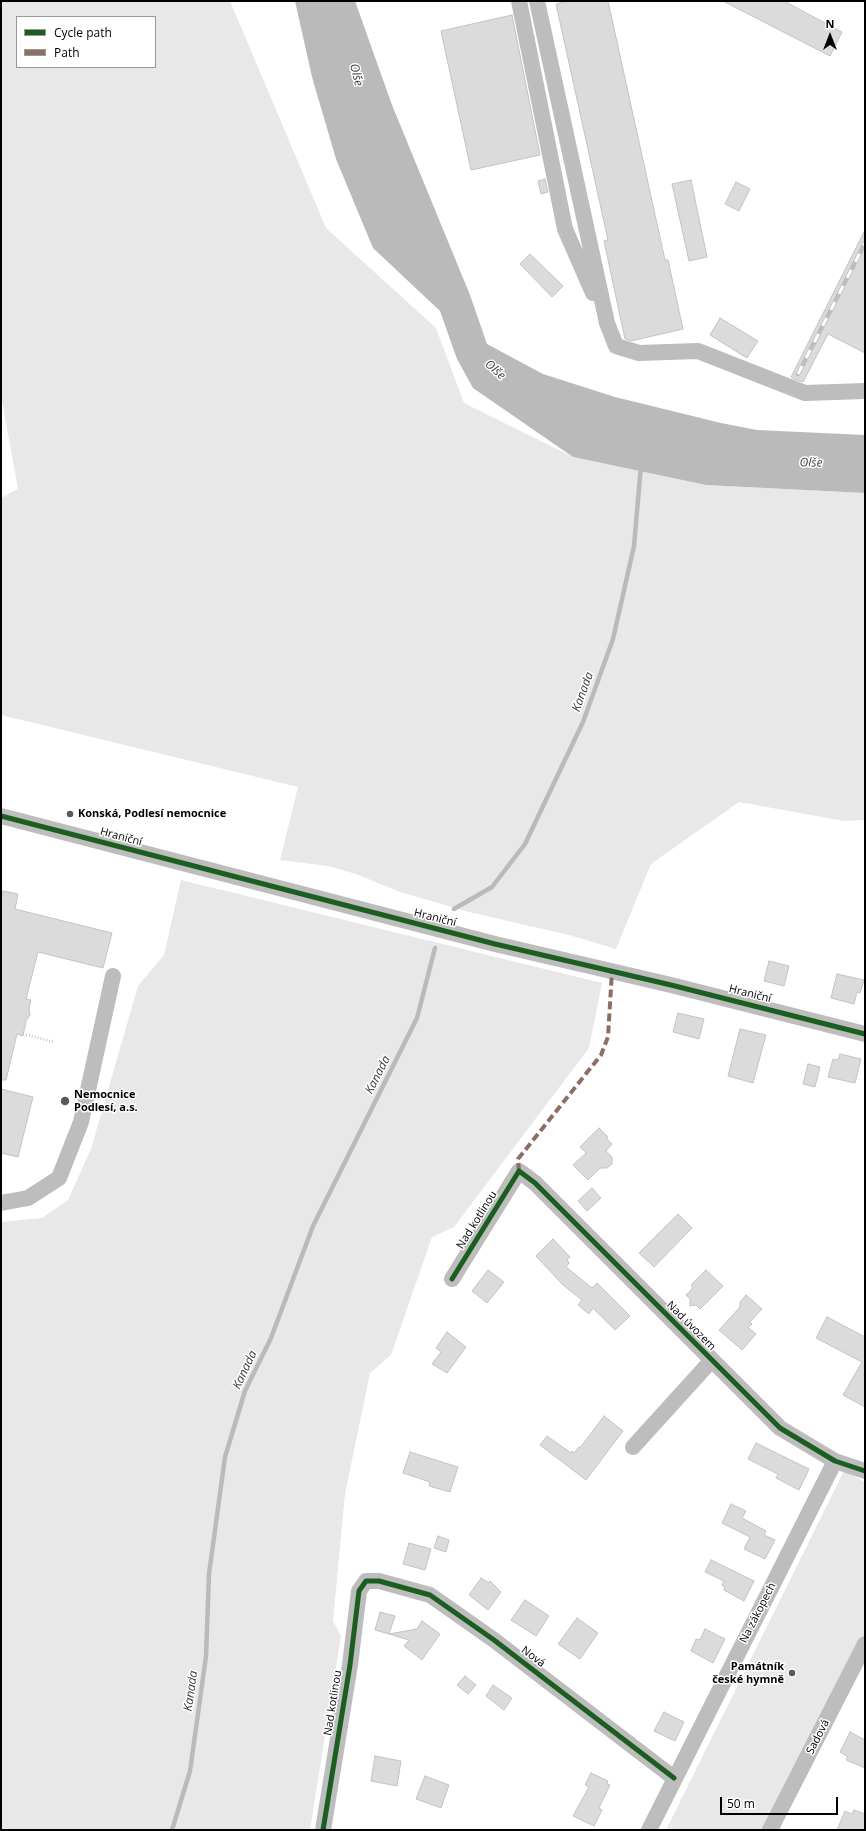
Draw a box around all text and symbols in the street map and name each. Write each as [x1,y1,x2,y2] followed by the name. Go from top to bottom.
[16,16,156,68] legend
[810,16,850,56] north arrow
[826,16,834,31] text: N
[54,24,112,41] text: Cycle path
[54,44,80,61] text: Path
[346,62,366,88] water label: Olše
[482,357,508,383] water label: Olše
[799,456,823,470] water label: Olše
[569,670,597,714] water label: Kanada
[78,807,226,821] place label: Konská, Podlesí nemocnice
[65,809,75,819] marker: Konská, Podlesí nemocnice
[99,825,143,849] street label: Hraniční
[413,906,457,930] street label: Hraniční
[728,982,772,1006] street label: Hraniční
[362,1054,394,1096] water label: Kanada
[74,1088,138,1114] place label: Nemocnice Podlesí, a.s.
[59,1095,71,1107] marker: Nemocnice Podlesí, a.s.
[454,1189,500,1251] street label: Nad kotlinou
[664,1299,718,1353] street label: Nad úvozem
[230,1348,260,1392] water label: Kanada
[737,1581,779,1645] street label: Na zákopech
[518,1644,548,1670] street label: Nová
[712,1660,784,1686] place label: Památník české hymně
[787,1668,797,1678] marker: Památník české hymně
[321,1669,345,1737] street label: Nad kotlinou
[181,1670,201,1712] water label: Kanada
[804,1717,832,1757] street label: Sadová
[722,1789,840,1815] scale bar
[727,1795,755,1812] text: 50 m

